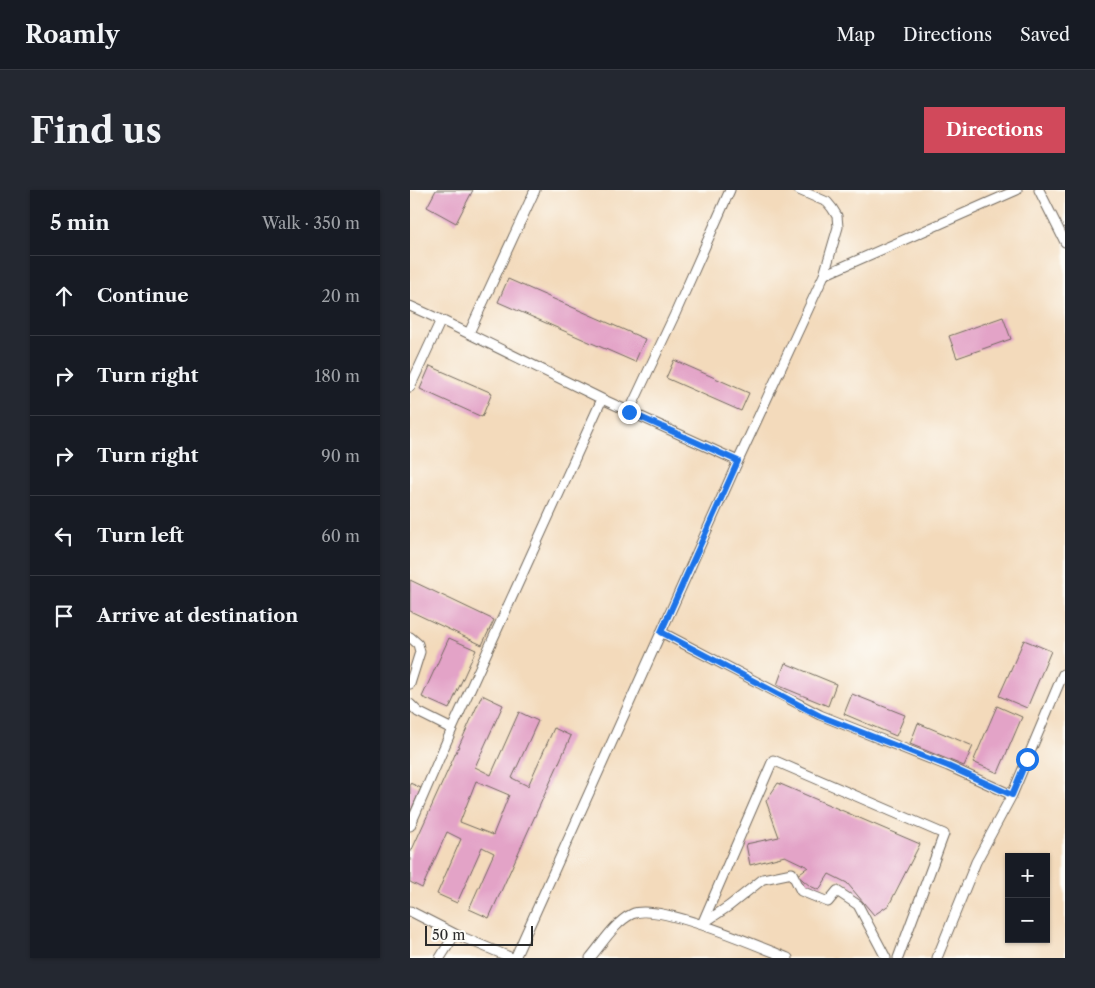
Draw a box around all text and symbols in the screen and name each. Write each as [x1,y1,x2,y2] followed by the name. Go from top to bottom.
[25,20,119,49] text: Roamly
[836,24,875,46] text: Map
[903,24,992,46] text: Directions
[1020,24,1070,46] text: Saved
[924,107,1065,153] button: Directions
[30,109,162,152] text: Find us
[50,210,110,235] text: 5 min
[262,213,360,233] text: Walk · 350 m
[50,282,78,310] icon: ahead
[97,284,189,307] text: Continue
[321,286,360,306] text: 20 m
[50,362,78,390] icon: right
[97,364,198,387] text: Turn right
[314,366,360,386] text: 180 m
[618,401,641,424] route end
[50,442,78,470] icon: right
[97,444,198,467] text: Turn right
[321,446,360,466] text: 90 m
[50,522,78,550] icon: left
[97,524,184,547] text: Turn left
[321,526,360,546] text: 60 m
[50,602,78,630] icon: arrive
[97,604,298,627] text: Arrive at destination
[1016,748,1039,771] route start
[1005,853,1050,943] map controls
[1005,853,1050,898] button: +
[1005,898,1050,943] button: −
[425,923,532,946] scale bar
[432,926,465,944] text: 50 m

